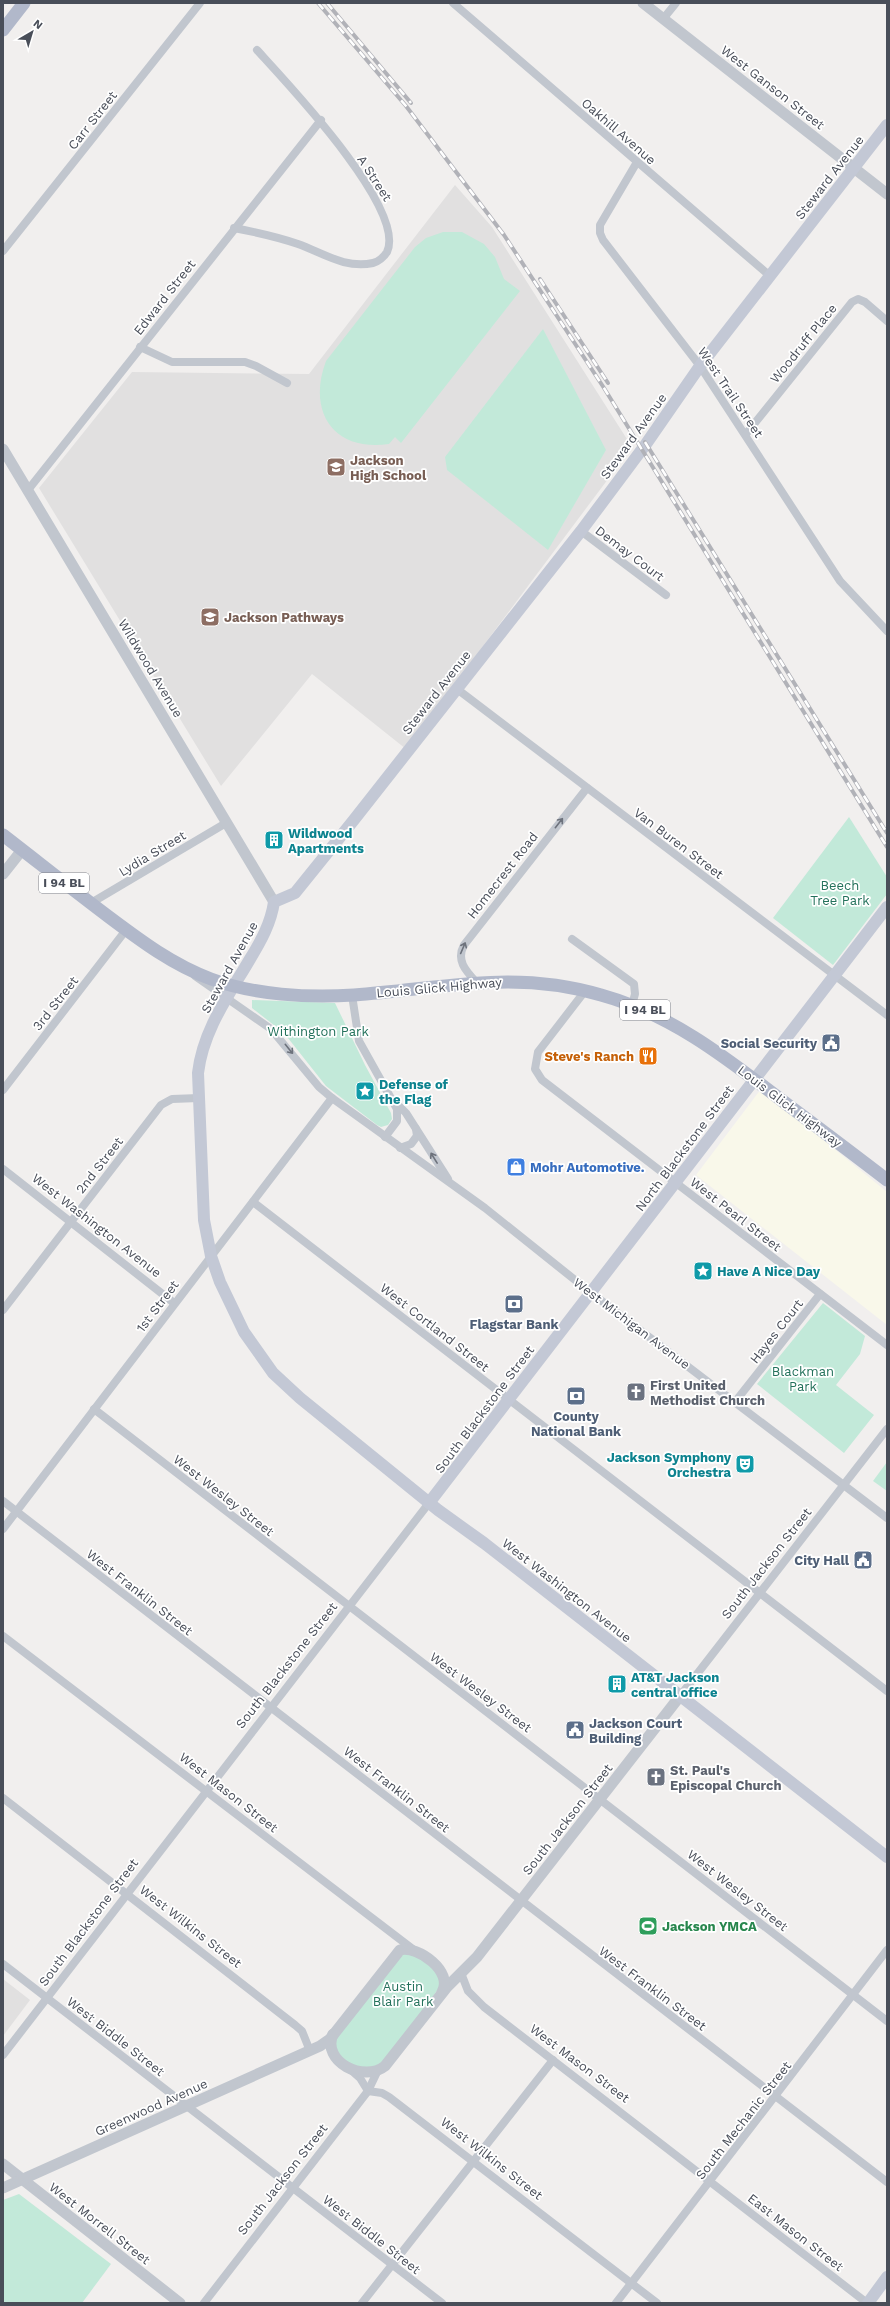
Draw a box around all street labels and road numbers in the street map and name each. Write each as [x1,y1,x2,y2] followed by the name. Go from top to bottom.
[718,42,828,133] street label: West Ganson Street
[65,88,120,153] street label: Carr Street
[579,95,659,168] street label: Oakhill Avenue
[792,132,867,222] street label: Steward Avenue
[354,153,395,204] street label: A Street
[130,256,199,338] street label: Edward Street
[767,301,840,386] street label: Woodruff Place
[695,344,767,441] street label: West Trail Street
[597,390,670,482] street label: Steward Avenue
[592,523,667,584] street label: Demay Court
[115,616,186,720] street label: Wildwood Avenue
[399,647,474,737] street label: Steward Avenue
[631,805,727,882] street label: Van Buren Street
[116,827,189,879] street label: Lydia Street
[464,829,541,921] street label: Homecrest Road
[39,873,89,893] road number: I 94 BL
[198,919,261,1016] street label: Steward Avenue
[30,973,81,1033] street label: 3rd Street
[376,975,503,1000] street label: Louis Glick Highway
[620,1000,670,1020] road number: I 94 BL
[735,1062,845,1150] street label: Louis Glick Highway
[632,1082,737,1214] street label: North Blackstone Street
[73,1134,126,1196] street label: 2nd Street
[29,1170,164,1280] street label: West Washington Avenue
[687,1174,785,1255] street label: West Pearl Street
[571,1275,693,1372] street label: West Michigan Avenue
[133,1277,182,1335] street label: 1st Street
[377,1280,493,1375] street label: West Cortland Street
[747,1296,806,1366] street label: Hayes Court
[432,1342,538,1476] street label: South Blackstone Street
[170,1451,277,1540] street label: West Wesley Street
[718,1504,815,1622] street label: South Jackson Street
[499,1535,634,1645] street label: West Washington Avenue
[84,1546,196,1639] street label: West Franklin Street
[233,1599,341,1731] street label: South Blackstone Street
[427,1649,535,1736] street label: West Wesley Street
[341,1743,453,1836] street label: West Franklin Street
[176,1749,281,1836] street label: West Mason Street
[519,1760,616,1878] street label: South Jackson Street
[684,1846,791,1935] street label: West Wesley Street
[36,1855,142,1989] street label: South Blackstone Street
[137,1882,245,1971] street label: West Wilkins Street
[596,1943,710,2034] street label: West Franklin Street
[64,1994,168,2079] street label: West Biddle Street
[527,2021,633,2106] street label: West Mason Street
[693,2058,794,2182] street label: South Mechanic Street
[93,2076,210,2139] street label: Greenwood Avenue
[438,2114,546,2203] street label: West Wilkins Street
[234,2120,331,2238] street label: South Jackson Street
[46,2179,154,2268] street label: West Morrell Street
[745,2190,847,2275] street label: East Mason Street
[320,2192,424,2277] street label: West Biddle Street

